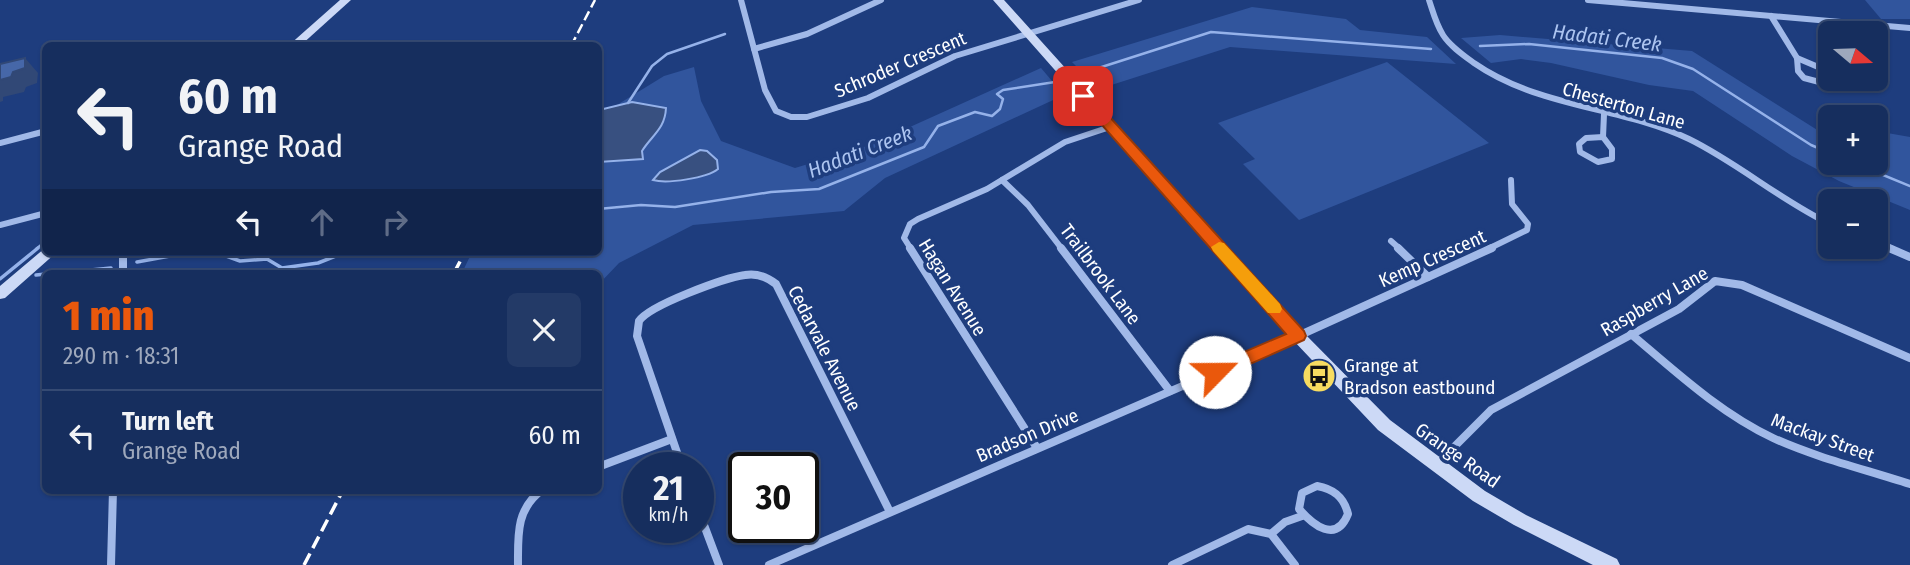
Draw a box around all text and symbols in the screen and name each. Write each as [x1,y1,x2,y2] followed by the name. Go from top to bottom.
[1551,18,1663,58] water label: Hadati Creek
[1818,21,1888,91] north arrow
[1818,21,1888,259] map controls
[831,26,970,103] street label: Schroder Crescent
[1053,66,1113,126] pin
[178,67,278,126] text: 60 m
[63,70,154,161] icon: left
[1064,77,1102,115] icon: arrive
[1560,77,1688,134] street label: Chesterton Lane
[1818,105,1888,175] button: +
[804,120,916,184] water label: Hadati Creek
[178,127,343,165] text: Grange Road
[1818,189,1888,259] button: −
[230,203,268,241] icon: left
[303,203,341,241] icon: ahead
[376,203,414,241] icon: right
[1055,220,1146,329] street label: Trailbrook Lane
[1375,224,1490,292] street label: Kemp Crescent
[914,234,991,340] street label: Hagan Avenue
[1596,261,1712,341] street label: Raspberry Lane
[783,282,866,415] street label: Cedarvale Avenue
[63,291,154,341] text: 1 min
[507,293,581,367] button: close
[1178,335,1252,409] position arrow
[63,342,179,370] text: 290 m · 18:31
[1344,354,1495,399] place label: Grange at Bradson eastbound
[1300,357,1338,395] bus stop icon: Grange at Bradson eastbound
[973,404,1082,467] street label: Bradson Drive
[122,406,214,437] text: Turn left
[1768,408,1878,467] street label: Mackay Street
[63,417,101,455] icon: left
[1411,418,1504,493] street label: Grange Road
[528,420,581,451] text: 60 m
[122,437,241,465] text: Grange Road
[728,452,819,543] speed limit sign: 30
[653,467,684,509] text: 21
[648,504,689,526] text: km/h

